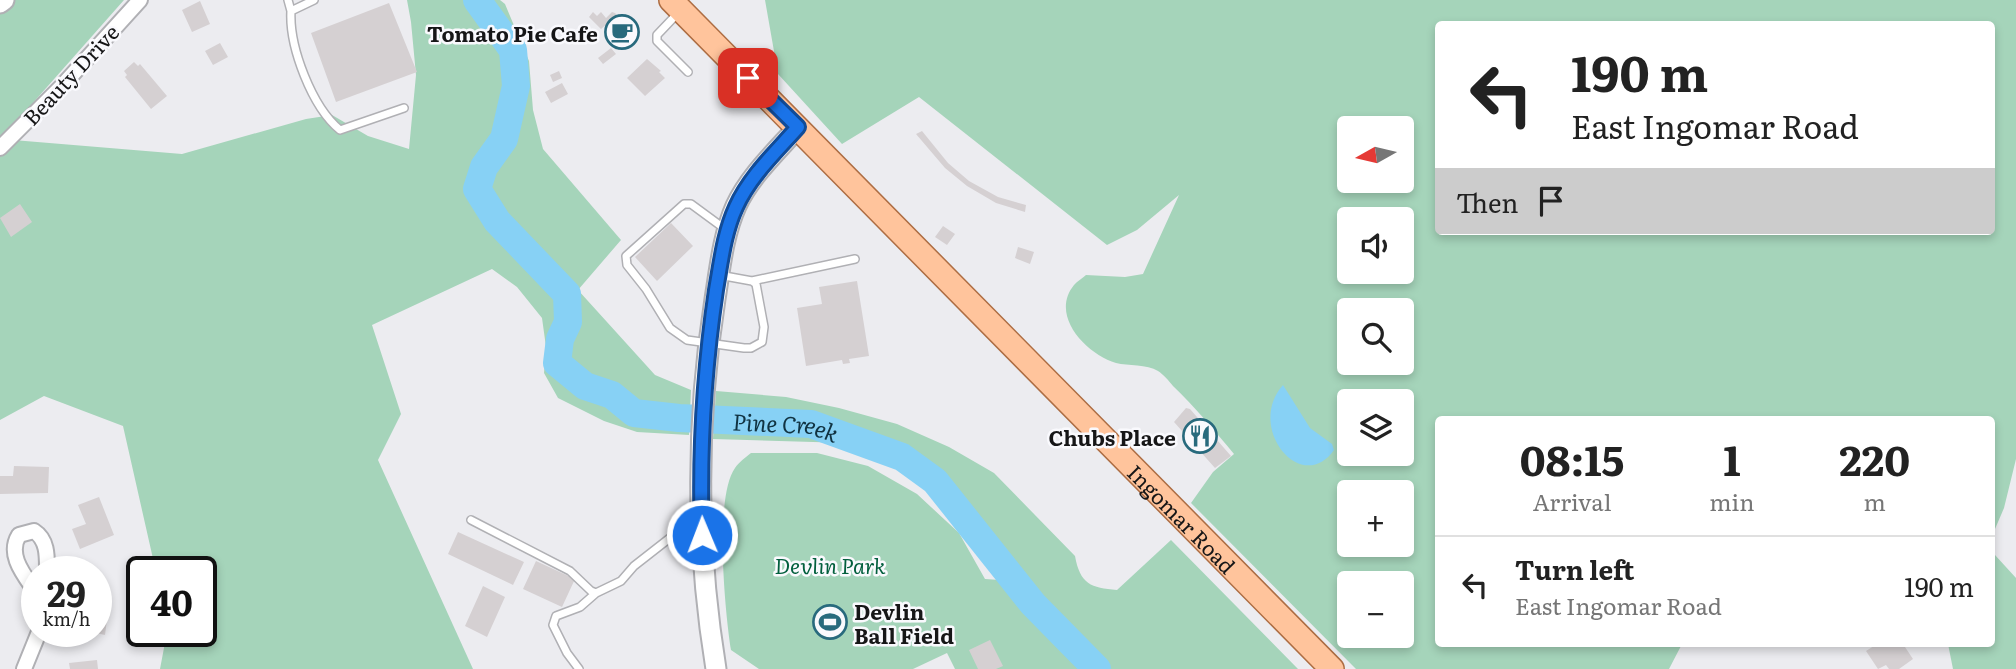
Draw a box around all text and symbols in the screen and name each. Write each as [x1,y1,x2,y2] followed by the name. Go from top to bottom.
[603,13,641,51] cafe icon: Tomato Pie Cafe
[15,17,125,131] street label: Beauty Drive
[427,17,598,48] place label: Tomato Pie Cafe
[1571,34,1708,107] text: 190 m
[718,48,778,108] pin
[1456,49,1547,140] icon: left
[729,59,767,97] icon: arrive
[1571,101,1859,149] text: East Ingomar Road
[1337,116,1414,192] north arrow
[1337,116,1414,648] map controls
[1456,182,1518,221] text: Then
[1532,182,1570,220] icon: arrive
[1337,207,1414,284] button: sound
[1337,298,1414,375] button: search
[1337,389,1414,466] button: layers
[732,403,844,450] water label: Pine Creek
[1181,417,1219,455] restaurant icon: Chubs Place
[1049,421,1176,452] place label: Chubs Place
[1520,427,1624,489] text: 08:15
[1723,427,1741,489] text: 1
[1839,427,1910,489] text: 220
[1122,456,1244,580] street label: Ingomar Road
[1337,480,1414,557] button: +
[1533,484,1611,518] text: Arrival
[1709,484,1754,518] text: min
[1864,484,1886,518] text: m
[665,498,739,572] position arrow
[774,549,886,580] park label: Devlin Park
[1515,549,1634,588] text: Turn left
[126,556,217,647] speed limit sign: 40
[47,566,86,618] text: 29
[1456,566,1494,604] icon: left
[1904,566,1974,605] text: 190 m
[1337,571,1414,648] button: −
[1515,588,1722,622] text: East Ingomar Road
[854,595,954,650] place label: Devlin Ball Field
[811,603,849,641] sports icon: Devlin Ball Field
[43,605,90,632] text: km/h

